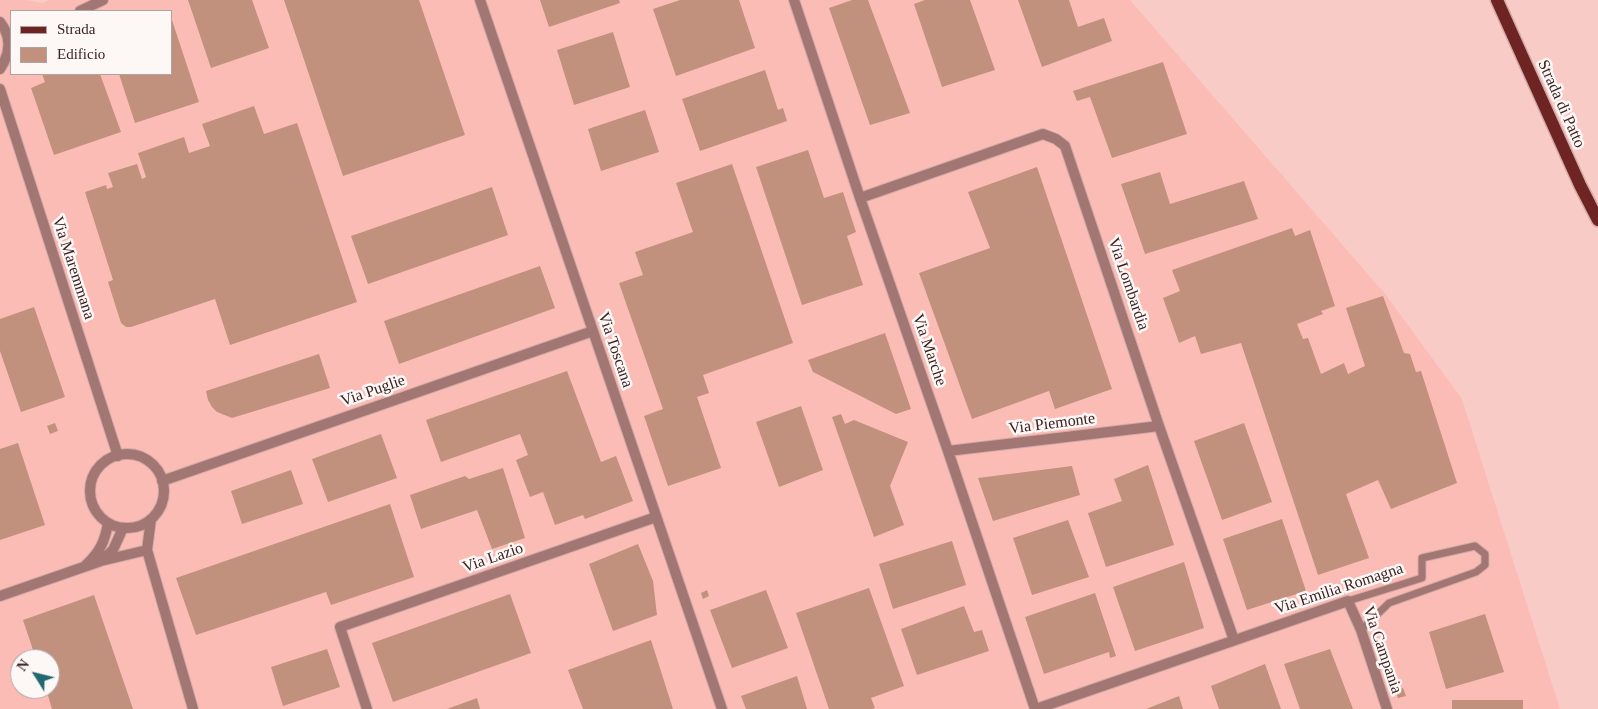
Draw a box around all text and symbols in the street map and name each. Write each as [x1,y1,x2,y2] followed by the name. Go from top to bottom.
[10,10,172,75] legend
[57,21,95,37] text: Strada
[57,46,105,62] text: Edificio
[1533,57,1589,151] street label: Strada di Patto
[47,214,99,322] street label: Via Maremmana
[1103,235,1153,333] street label: Via Lombardia
[593,310,637,390] street label: Via Toscana
[908,311,950,389] street label: Via Marche
[338,371,408,411] street label: Via Puglie
[1008,409,1096,439] street label: Via Piemonte
[460,539,526,577] street label: Via Lazio
[1272,559,1406,619] street label: Via Emilia Romagna
[1358,604,1406,696] street label: Via Campania
[10,649,60,699] north arrow
[14,657,32,674] text: N

